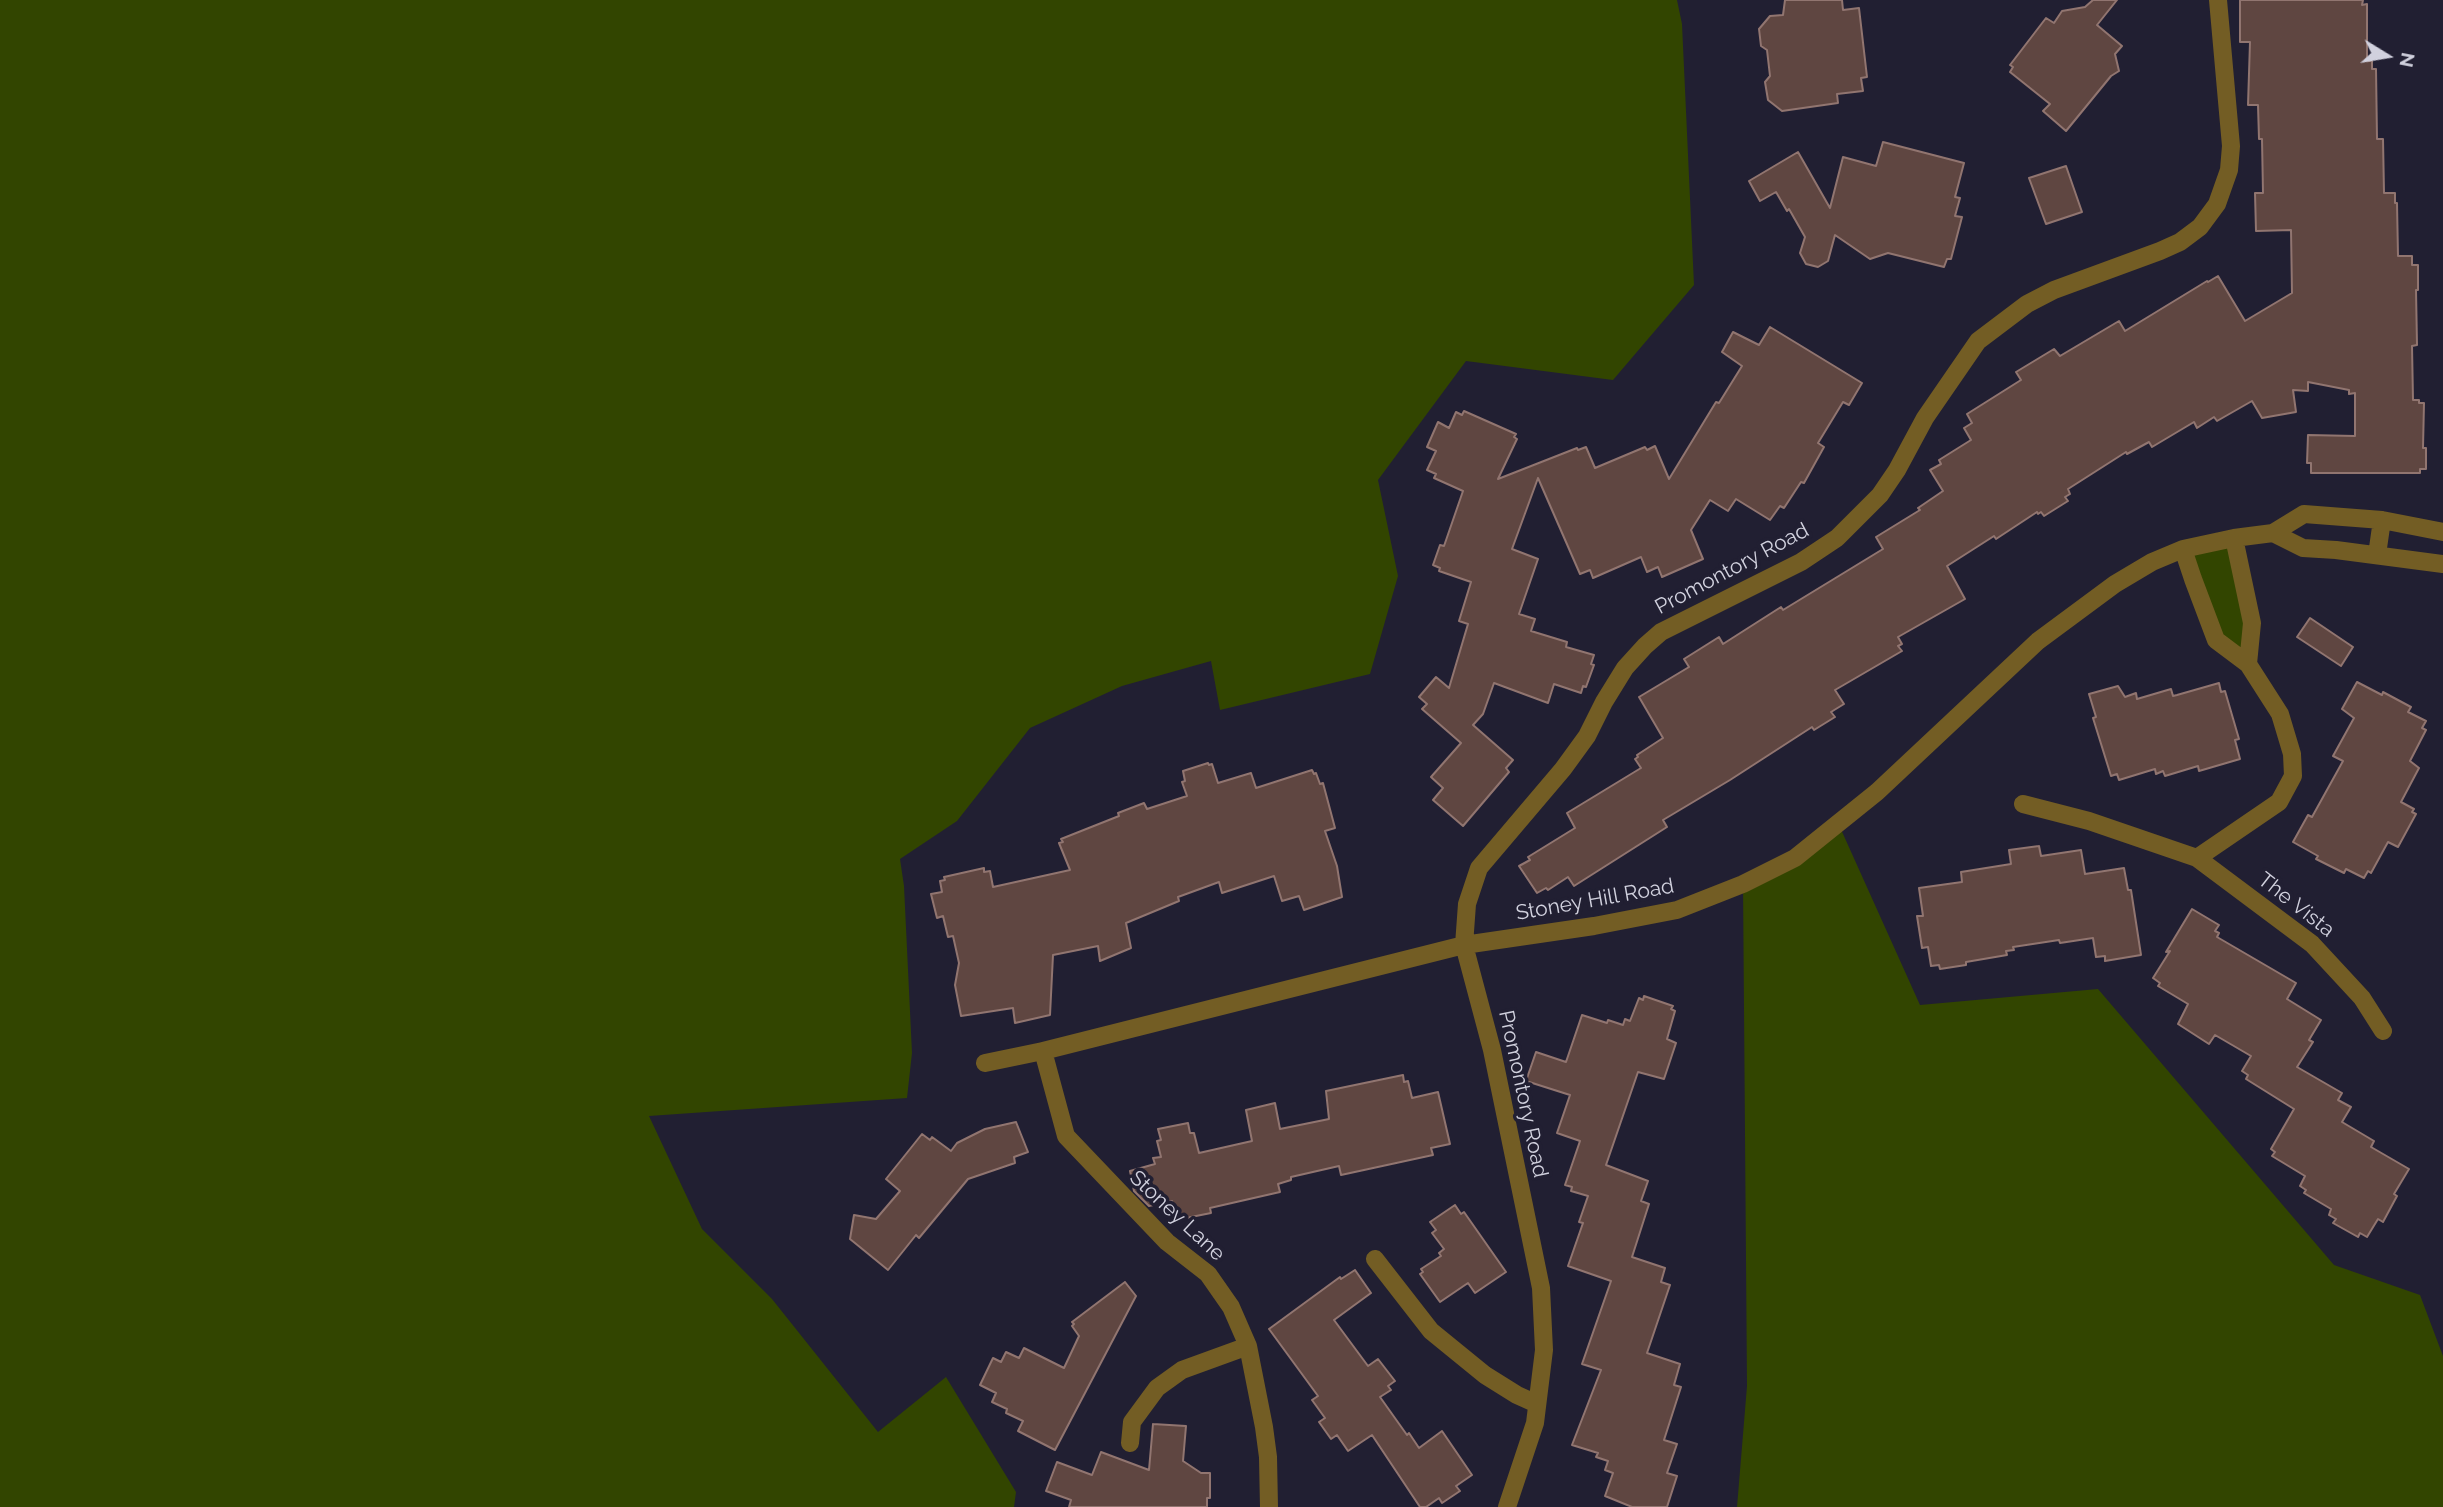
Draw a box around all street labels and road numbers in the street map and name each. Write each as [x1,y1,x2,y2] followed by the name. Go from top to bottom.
[1651,518,1813,620] street label: Promontory Road
[2253,867,2339,943] street label: The Vista
[1514,874,1676,926] street label: Stoney Hill Road
[1493,1008,1553,1180] street label: Promontory Road
[1124,1165,1230,1267] street label: Stoney Lane

